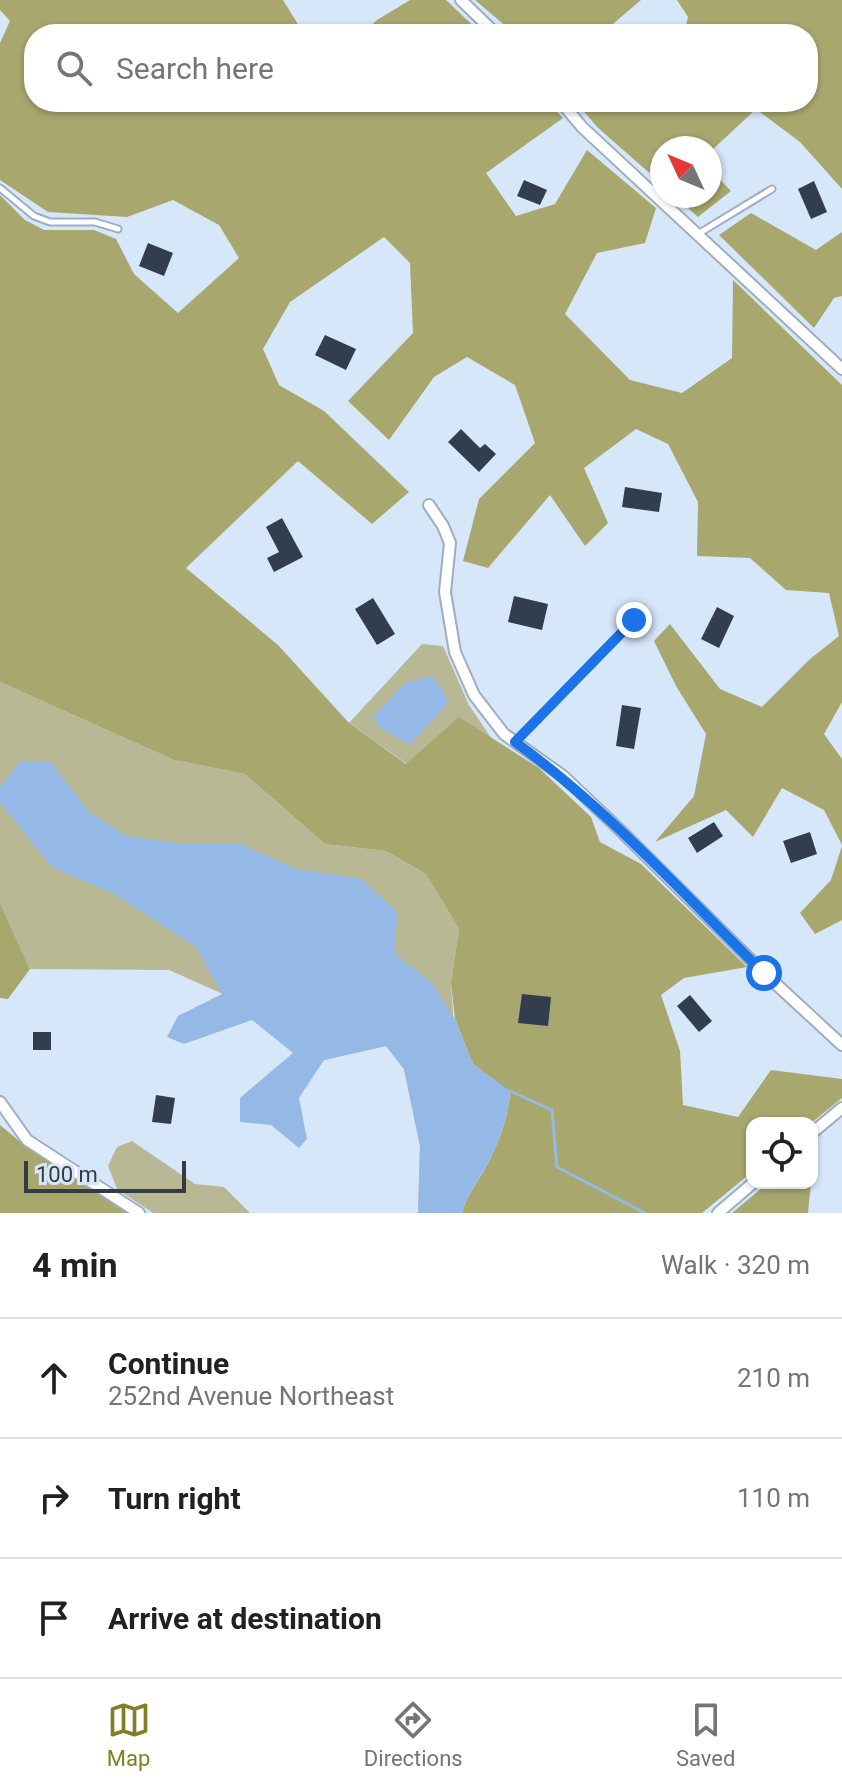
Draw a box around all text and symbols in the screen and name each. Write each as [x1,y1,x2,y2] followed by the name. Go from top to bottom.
[24,24,818,112] search box
[52,46,96,90] icon: search
[116,51,274,86] text: Search here
[650,136,722,208] north arrow
[616,602,652,638] route end
[746,955,782,991] route start
[746,1117,818,1189] map controls
[746,1117,818,1189] button: locate
[24,1157,186,1193] scale bar
[36,1162,98,1187] text: 100 m
[32,1245,117,1285] text: 4 min
[661,1250,810,1280] text: Walk · 320 m
[108,1346,229,1381] text: Continue
[32,1356,76,1400] icon: ahead
[737,1363,810,1393] text: 210 m
[108,1381,394,1411] text: 252nd Avenue Northeast
[32,1476,76,1520] icon: right
[108,1481,241,1516] text: Turn right
[737,1483,810,1513] text: 110 m
[32,1596,76,1640] icon: arrive
[108,1601,382,1636] text: Arrive at destination
[107,1698,151,1771] tab: Map
[364,1698,463,1771] tab: Directions
[676,1698,735,1771] tab: Saved

